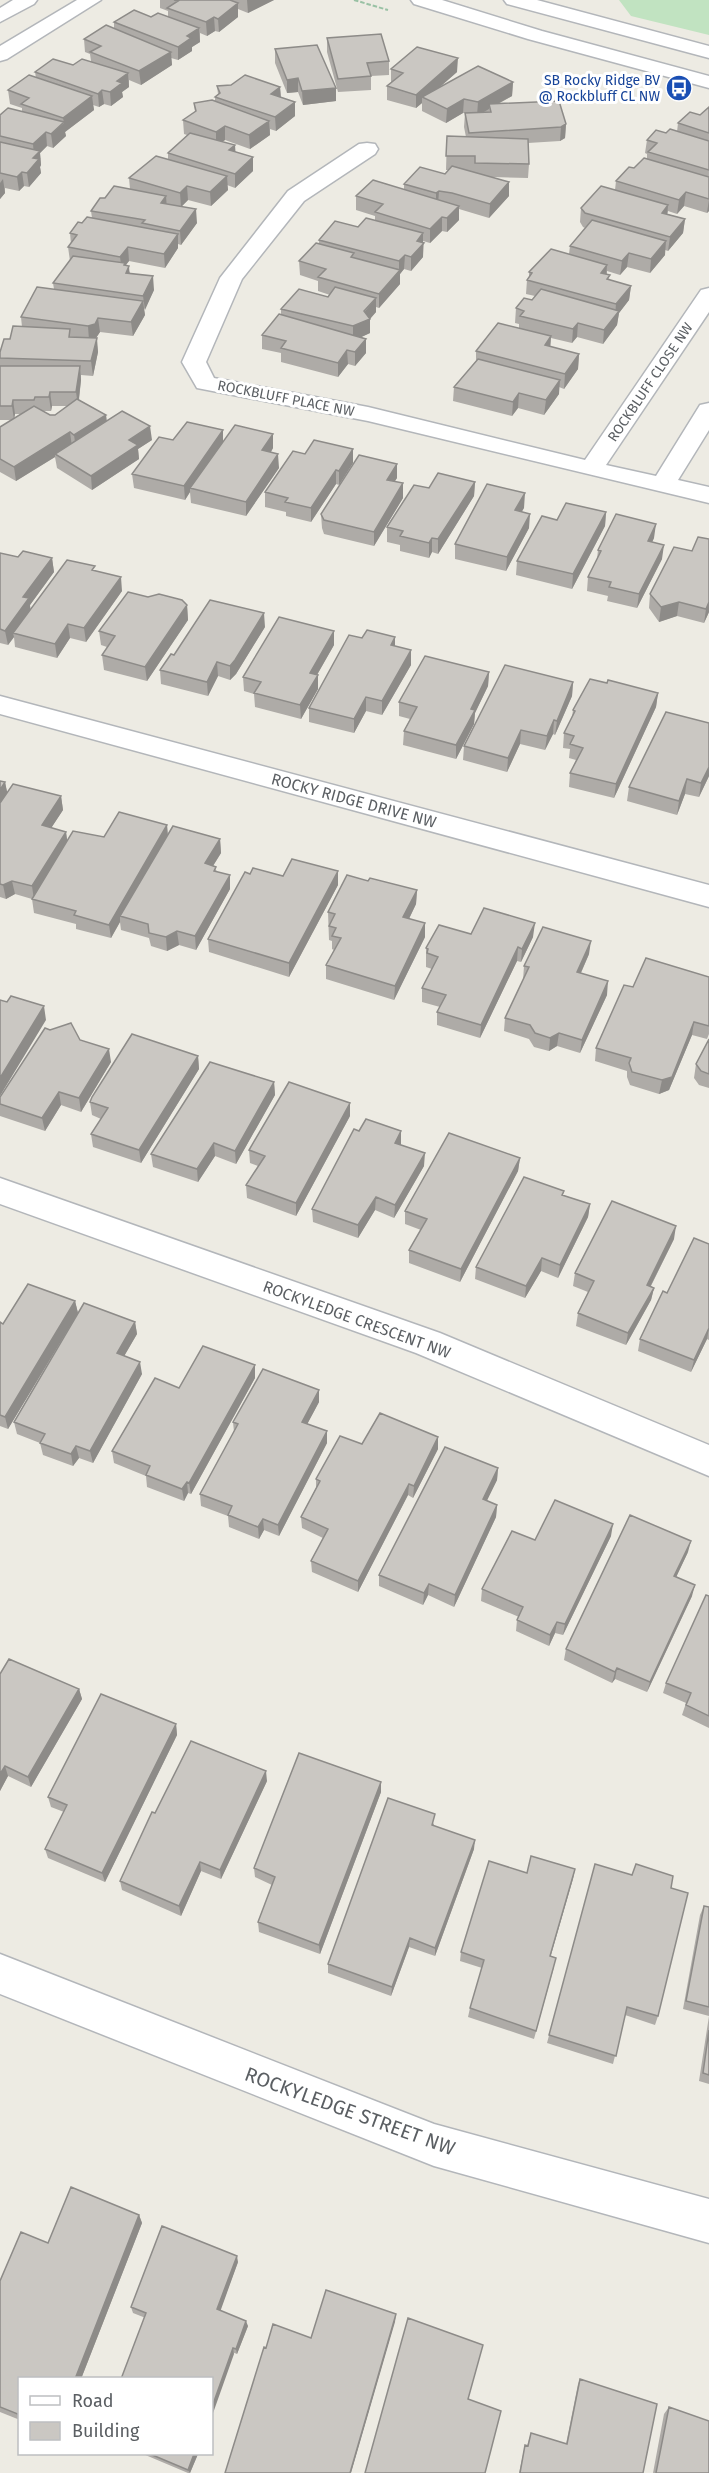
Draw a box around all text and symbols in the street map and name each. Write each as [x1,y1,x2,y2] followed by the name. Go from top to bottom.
[538,72,660,105] place label: SB Rocky Ridge BV @ Rockbluff CL NW
[664,73,694,103] bus stop icon: SB Rocky Ridge BV @ Rockbluff CL NW
[604,319,697,445] street label: ROCKBLUFF CLOSE NW
[216,377,356,420] street label: ROCKBLUFF PLACE NW
[269,769,439,832] street label: ROCKY RIDGE DRIVE NW
[260,1277,453,1362] street label: ROCKYLEDGE CRESCENT NW
[242,2062,459,2160] street label: ROCKYLEDGE STREET NW
[18,2377,213,2455] legend
[72,2390,114,2412] text: Road
[72,2420,140,2442] text: Building

